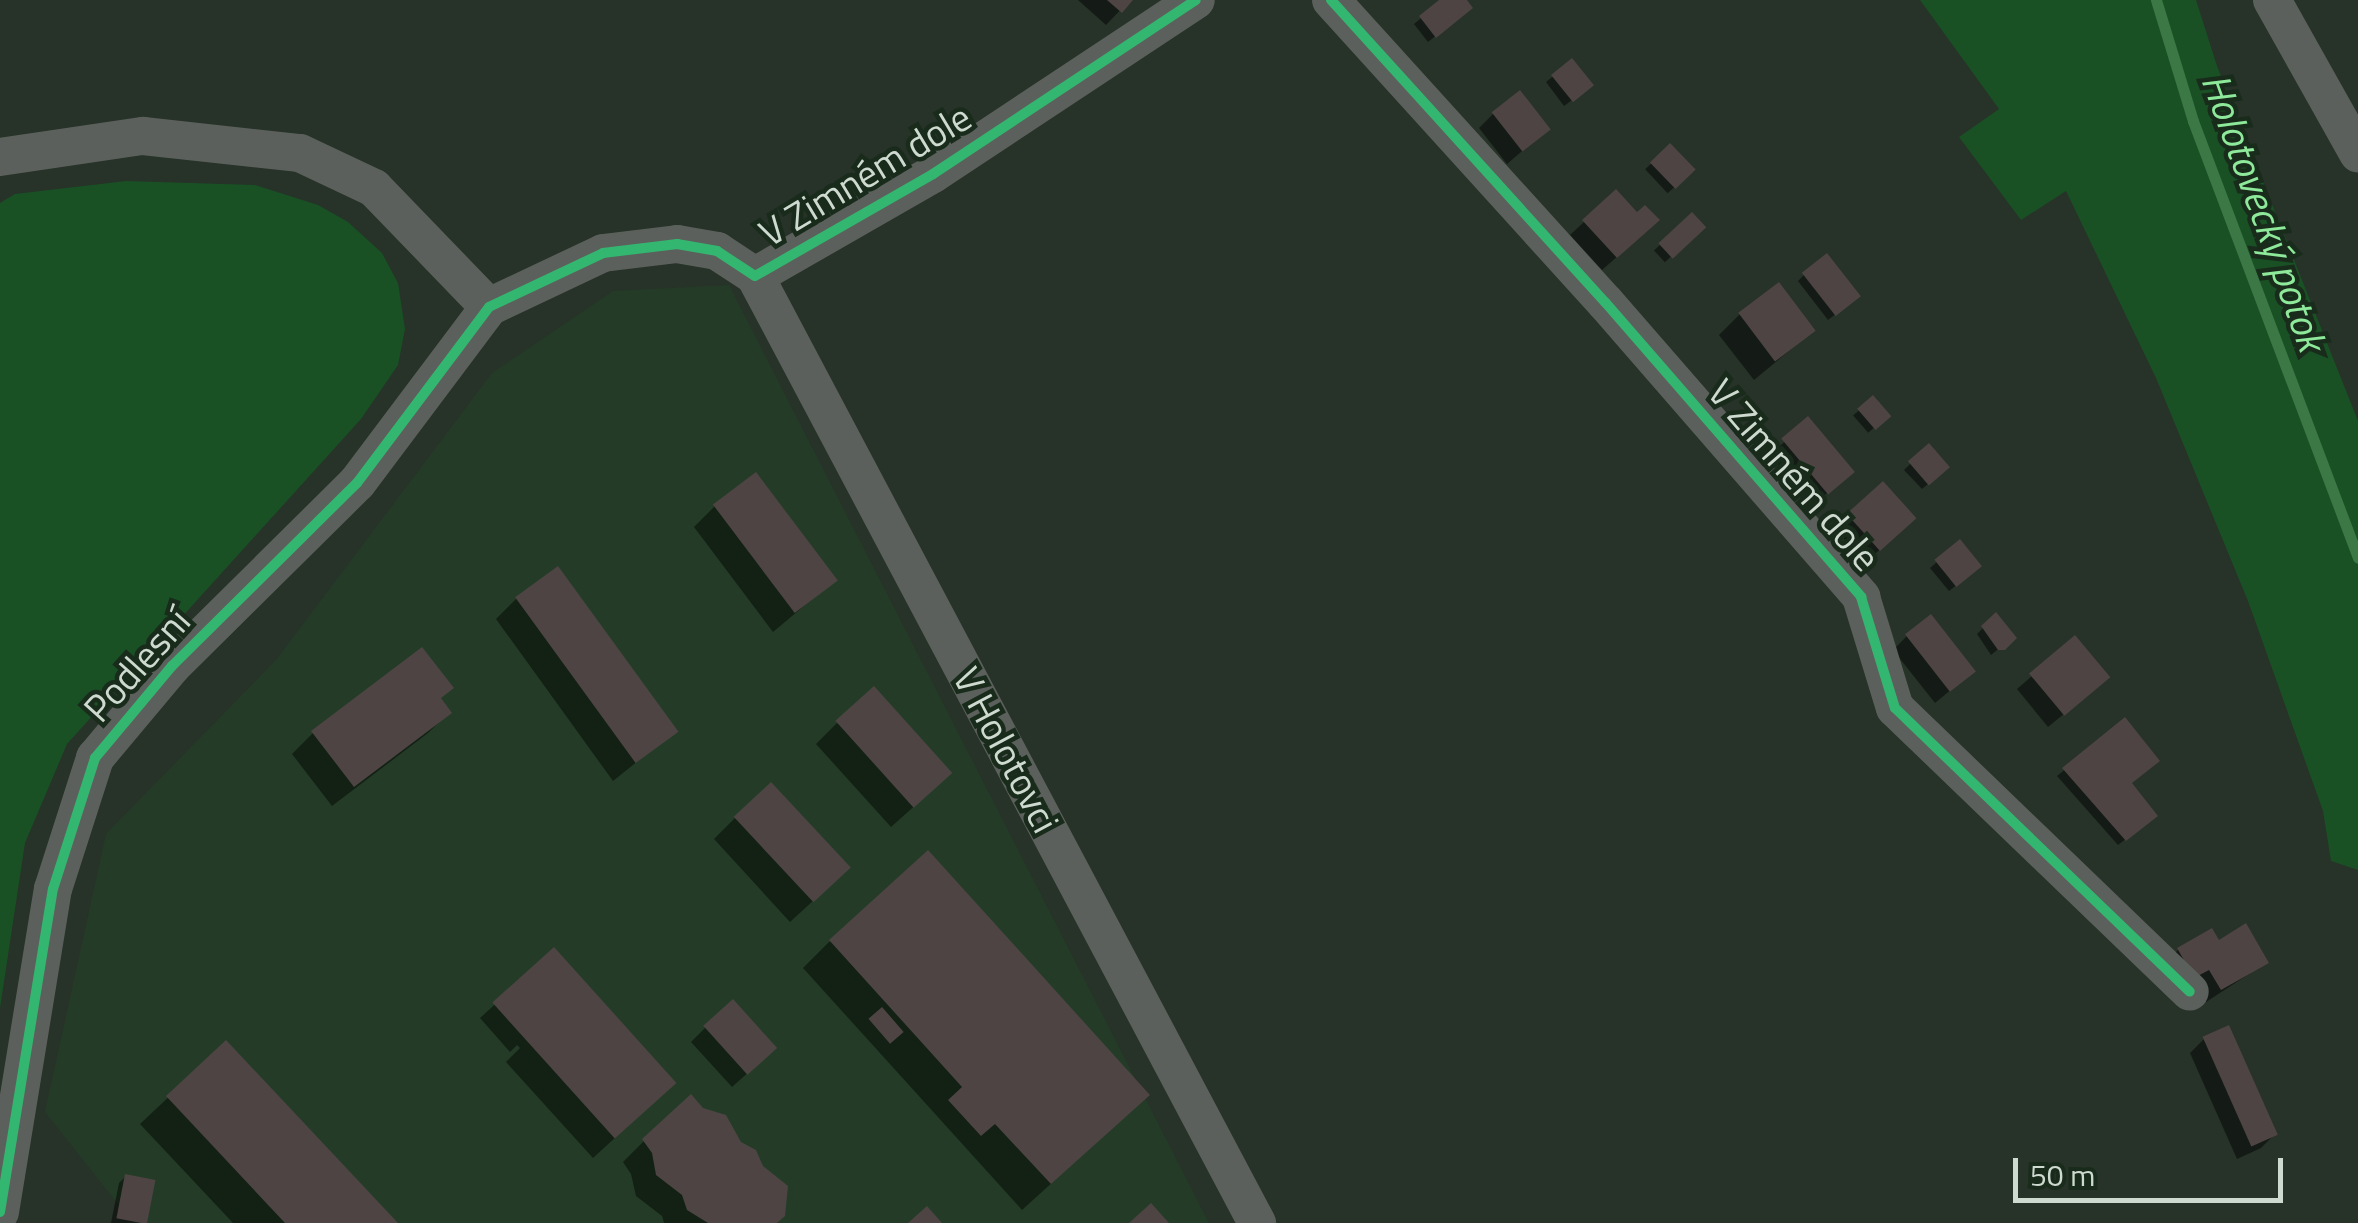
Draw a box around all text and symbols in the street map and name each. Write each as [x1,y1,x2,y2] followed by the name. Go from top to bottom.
[2192,67,2336,357] water label: Holotovecký potok
[751,94,979,256] street label: V Zimném dole
[1698,370,1890,580] street label: V Zimném dole
[74,599,200,731] street label: Podlesní
[943,660,1069,840] street label: V Holotovci
[2018,1138,2288,1200] scale bar
[2030,1152,2095,1198] text: 50 m

